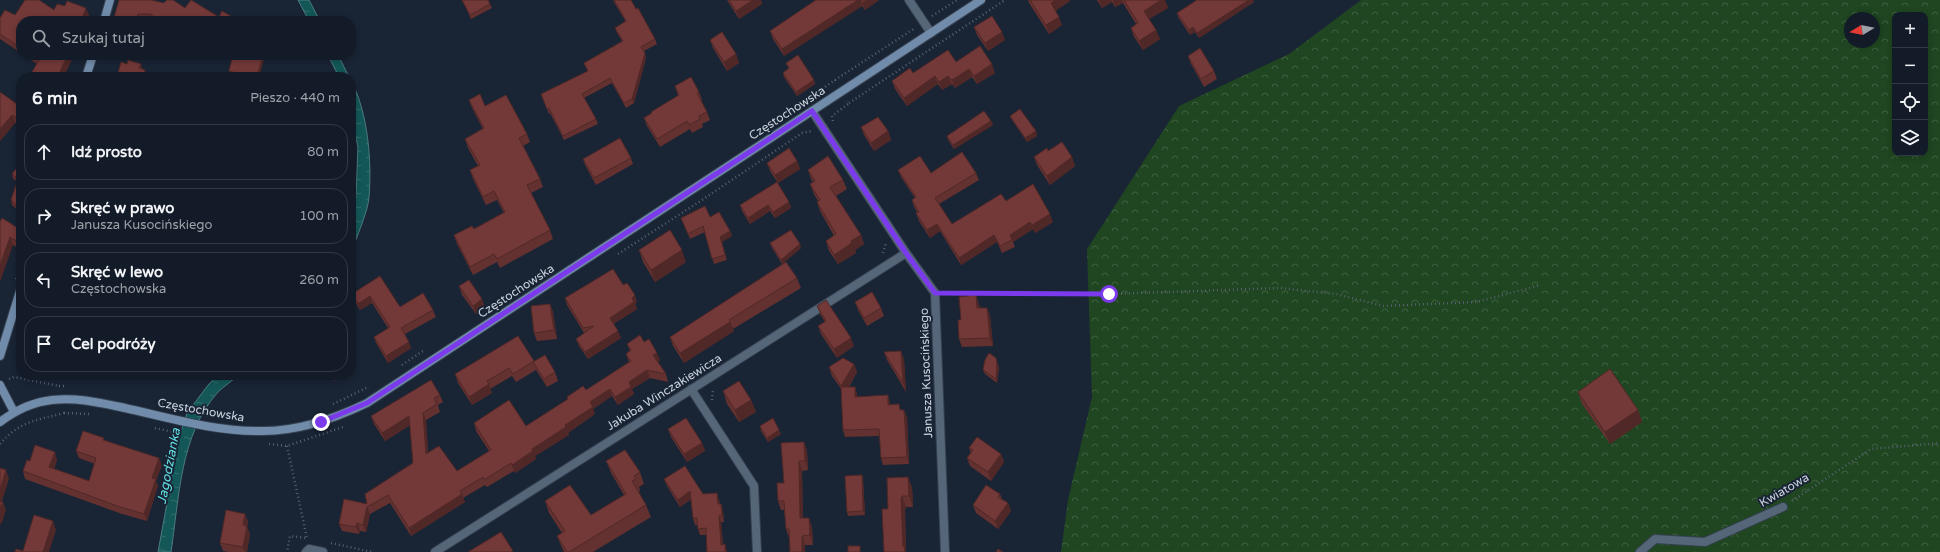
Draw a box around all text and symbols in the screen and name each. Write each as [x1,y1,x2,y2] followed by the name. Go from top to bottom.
[1844,12,1880,48] north arrow
[1892,12,1928,156] map controls
[1892,12,1928,48] button: +
[16,16,356,60] search box
[30,27,52,49] icon: search
[62,29,145,47] text: Szukaj tutaj
[1892,48,1928,84] button: −
[746,83,828,143] street label: Częstochowska
[1892,84,1928,120] button: locate
[32,88,77,109] text: 6 min
[250,90,340,106] text: Pieszo · 440 m
[1892,120,1928,156] button: layers
[33,141,55,163] icon: ahead
[71,143,142,161] text: Idź prosto
[307,144,339,160] text: 80 m
[71,199,174,217] text: Skręć w prawo
[33,205,55,227] icon: right
[299,208,339,224] text: 100 m
[71,217,212,233] text: Janusza Kusocińskiego
[475,261,557,321] street label: Częstochowska
[71,263,163,281] text: Skręć w lewo
[33,269,55,291] icon: left
[299,272,339,288] text: 260 m
[71,281,166,297] text: Częstochowska
[1100,285,1118,303] route start
[917,308,935,438] street label: Janusza Kusocińskiego
[33,333,55,355] icon: arrive
[71,335,156,353] text: Cel podróży
[604,351,724,433] street label: Jakuba Winczakiewicza
[156,395,246,425] street label: Częstochowska
[312,413,330,431] route end
[154,426,184,505] water label: Jagodzianka
[1757,470,1811,510] street label: Kwiatowa

